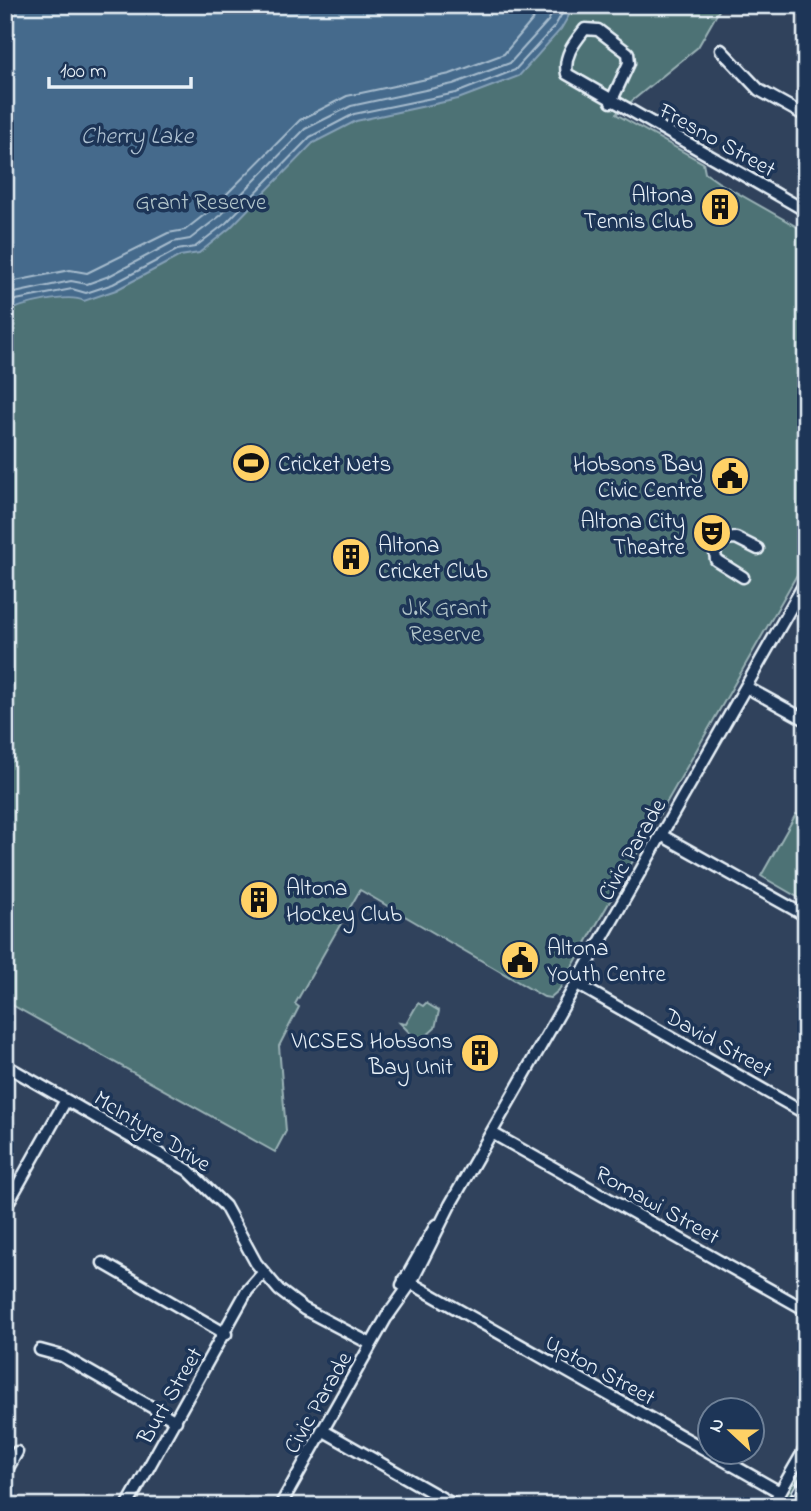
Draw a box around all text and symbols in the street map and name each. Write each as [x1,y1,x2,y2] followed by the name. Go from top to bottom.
[49,46,191,90] scale bar
[60,57,106,87] text: 100 m
[651,95,782,187] street label: Fresno Street
[81,120,195,155] water label: Cherry Lake
[584,180,693,239] place label: Altona Tennis Club
[699,186,741,228] building icon: Altona Tennis Club
[136,187,267,220] park label: Grant Reserve
[230,442,272,484] sports icon: Cricket Nets
[278,449,391,482] place label: Cricket Nets
[573,449,704,508] place label: Hobsons Bay Civic Centre
[709,455,751,497] public building icon: Hobsons Bay Civic Centre
[580,506,686,565] place label: Altona City Theatre
[691,512,733,554] theatre icon: Altona City Theatre
[378,530,488,589] place label: Altona Cricket Club
[330,536,372,578] building icon: Altona Cricket Club
[402,593,488,652] park label: J.K Grant Reserve
[591,793,676,907] street label: Civic Parade
[286,873,402,934] place label: Altona Hockey Club
[238,879,280,921] building icon: Altona Hockey Club
[547,933,666,992] place label: Altona Youth Centre
[499,939,541,981] public building icon: Altona Youth Centre
[657,1000,778,1088] street label: David Street
[290,1026,453,1087] place label: VICSES Hobsons Bay Unit
[459,1032,501,1074] building icon: VICSES Hobsons Bay Unit
[86,1083,217,1183] street label: McIntyre Drive
[588,1158,725,1254] street label: Romawi Street
[539,1327,661,1415] street label: Upton Street
[130,1341,212,1452] street label: Burt Street
[277,1346,362,1460] street label: Civic Parade
[696,1396,766,1466] north arrow
[703,1414,733,1437] text: N

